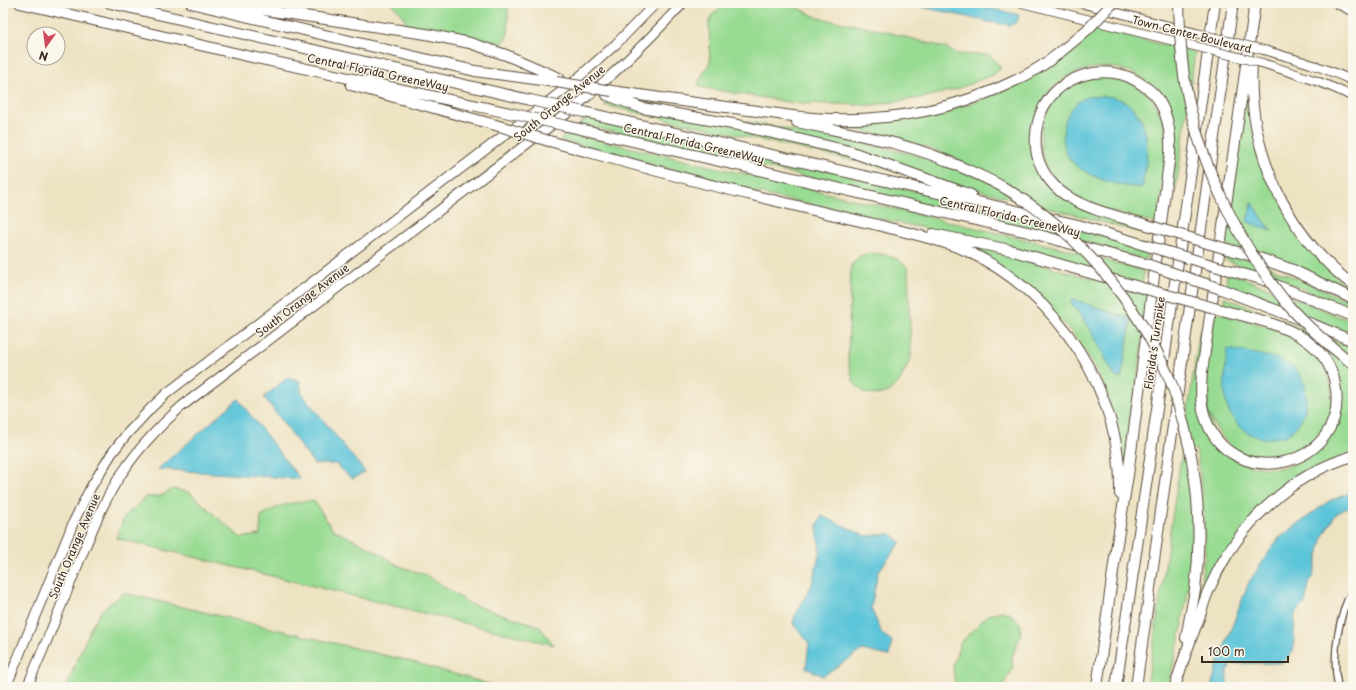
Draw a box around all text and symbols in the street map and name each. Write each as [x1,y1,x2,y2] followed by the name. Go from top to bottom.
[1130,11,1254,57] street label: Town Center Boulevard
[26,26,66,66] north arrow
[37,47,50,65] text: N
[306,49,450,95] street label: Central Florida GreeneWay
[510,61,608,145] street label: South Orange Avenue
[622,118,766,168] street label: Central Florida GreeneWay
[938,191,1082,241] street label: Central Florida GreeneWay
[252,259,352,341] street label: South Orange Avenue
[1139,295,1169,391] street label: Florida's Turnpike
[44,491,104,601] street label: South Orange Avenue
[1202,638,1288,664] scale bar
[1208,642,1245,660] text: 100 m

